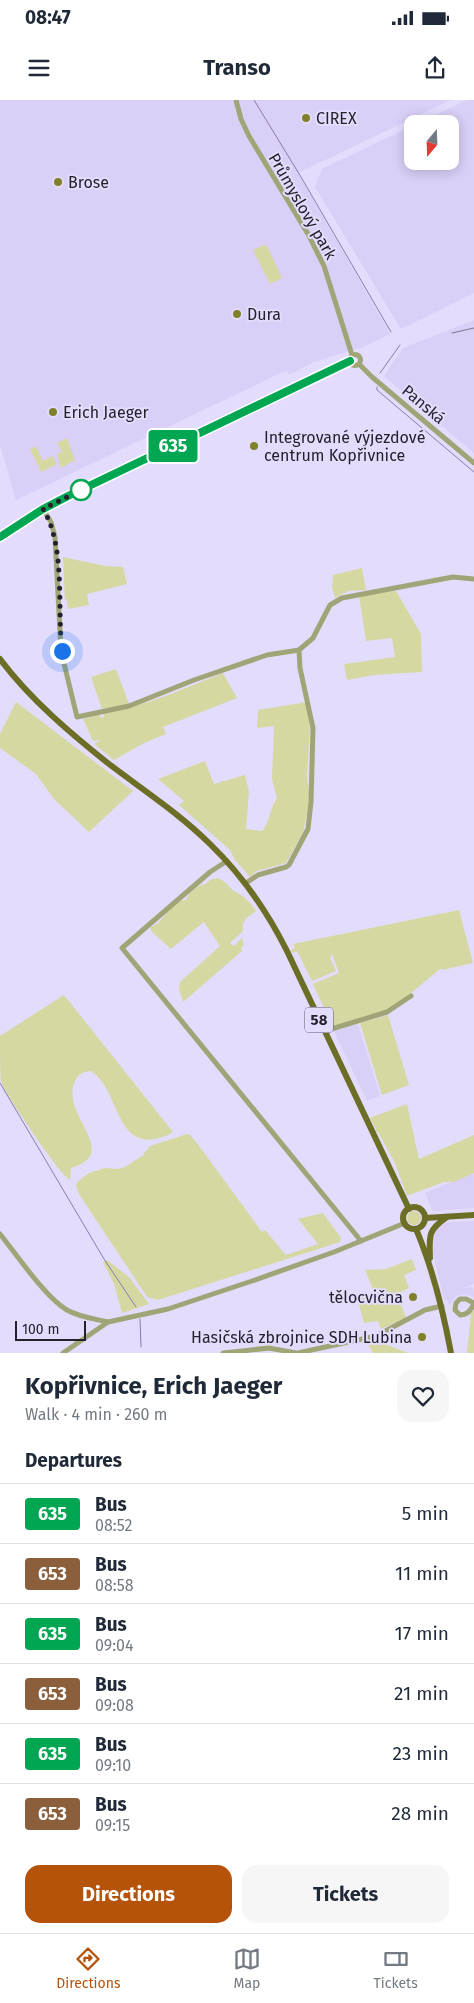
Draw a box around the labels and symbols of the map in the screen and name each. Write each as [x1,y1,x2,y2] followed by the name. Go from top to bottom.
[316,109,357,128] place label: CIREX
[300,112,312,124] marker: CIREX
[404,115,459,170] north arrow
[264,150,341,263] street label: Průmyslový park
[68,173,109,192] place label: Brose
[52,176,64,188] marker: Brose
[247,305,281,324] place label: Dura
[231,308,243,320] marker: Dura
[398,381,449,428] street label: Panská
[63,403,149,422] place label: Erich Jaeger
[47,406,59,418] marker: Erich Jaeger
[264,428,425,465] place label: Integrované výjezdové centrum Kopřivnice
[144,430,202,462] line badge: 635
[248,440,260,452] marker: Integrované výjezdové centrum Kopřivnice
[70,479,92,501] unlabelled marker
[50,639,75,664] your location
[305,1008,333,1032] road number: 58
[329,1288,403,1307] place label: tělocvična
[407,1291,419,1303] marker: tělocvična
[15,1318,86,1341] scale bar
[191,1328,412,1347] place label: Hasičská zbrojnice SDH Lubina
[416,1331,428,1343] marker: Hasičská zbrojnice SDH Lubina

